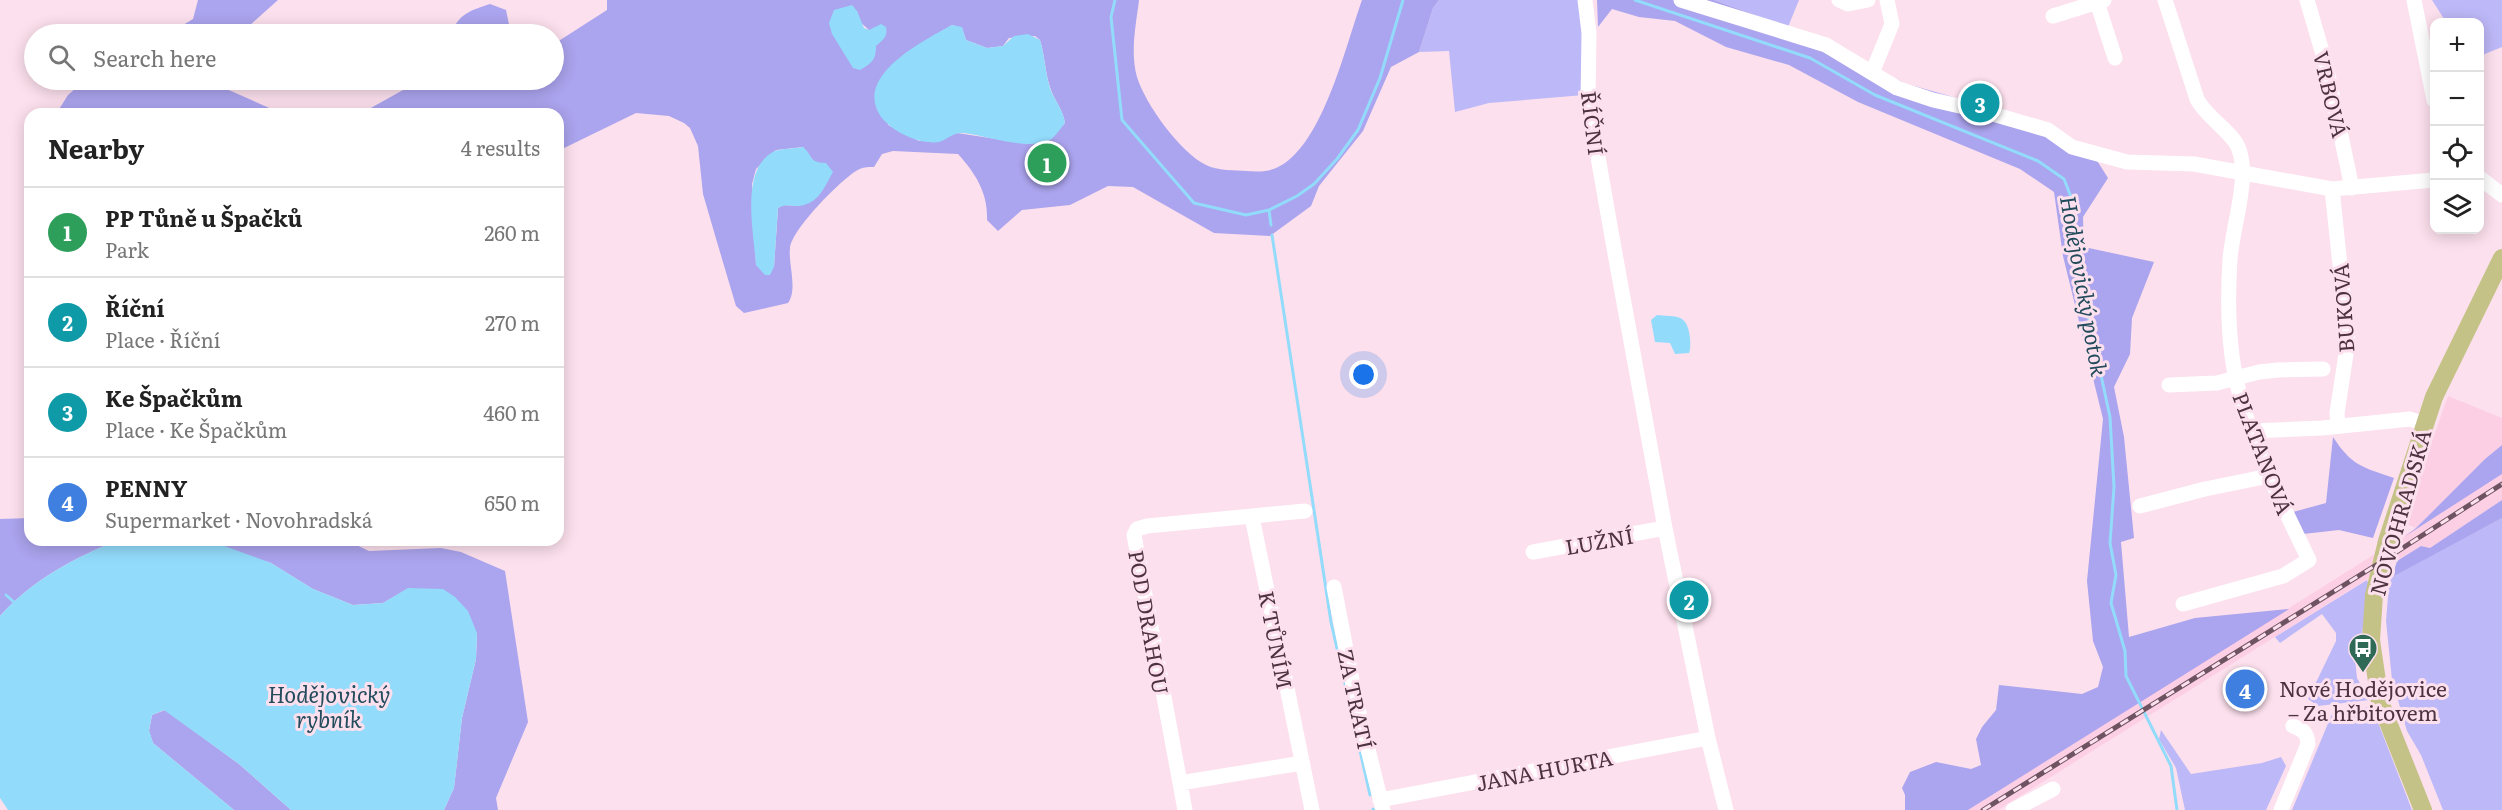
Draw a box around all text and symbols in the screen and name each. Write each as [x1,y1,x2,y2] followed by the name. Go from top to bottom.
[2430,18,2484,234] map controls
[2430,18,2484,72] button: +
[24,24,564,90] search box
[45,41,78,74] icon: search
[93,41,216,74] text: Search here
[2307,48,2357,141] street label: VRBOVÁ
[2430,72,2484,126] button: −
[1960,80,2000,126] pin: 3
[1575,89,1613,157] street label: ŘÍČNÍ
[2430,126,2484,180] button: locate
[48,128,144,167] text: Nearby
[461,132,540,162] text: 4 results
[1028,140,1066,186] pin: 1
[2430,180,2484,234] button: layers
[2053,193,2117,379] water label: Hodějovický potok
[105,201,302,234] text: PP Tůně u Špačků
[63,217,72,247] text: 1
[484,217,540,247] text: 260 m
[105,234,149,264] text: Park
[2323,262,2361,354] street label: BUKOVÁ
[105,291,165,324] text: Říční
[62,307,73,337] text: 2
[485,307,540,337] text: 270 m
[105,324,220,354] text: Place · Říční
[1349,360,1378,389] your location
[105,381,243,414] text: Ke Špačkům
[2226,387,2302,519] street label: PLATANOVÁ
[62,397,73,427] text: 3
[483,397,540,427] text: 460 m
[105,414,287,444] text: Place · Ke Špačkům
[2360,425,2438,599] street label: NOVOHRADSKÁ
[105,471,187,504] text: PENNY
[61,487,74,517] text: 4
[484,487,540,517] text: 650 m
[105,504,373,534] text: Supermarket · Novohradská
[1562,519,1636,561] street label: LUŽNÍ
[1122,547,1178,697] street label: POD DRAHOU
[1670,578,1708,622] pin: 2
[1252,588,1302,692] street label: K TŮNÍM
[2347,632,2379,674] bus stop icon: Nové Hodějovice – Za hřbitovem
[1331,646,1383,752] street label: ZA TRATÍ
[2226,666,2264,712] pin: 4
[2279,672,2447,727] place label: Nové Hodějovice – Za hřbitovem
[268,677,390,735] water label: Hodějovický rybník
[1473,740,1616,797] street label: JANA HURTA

